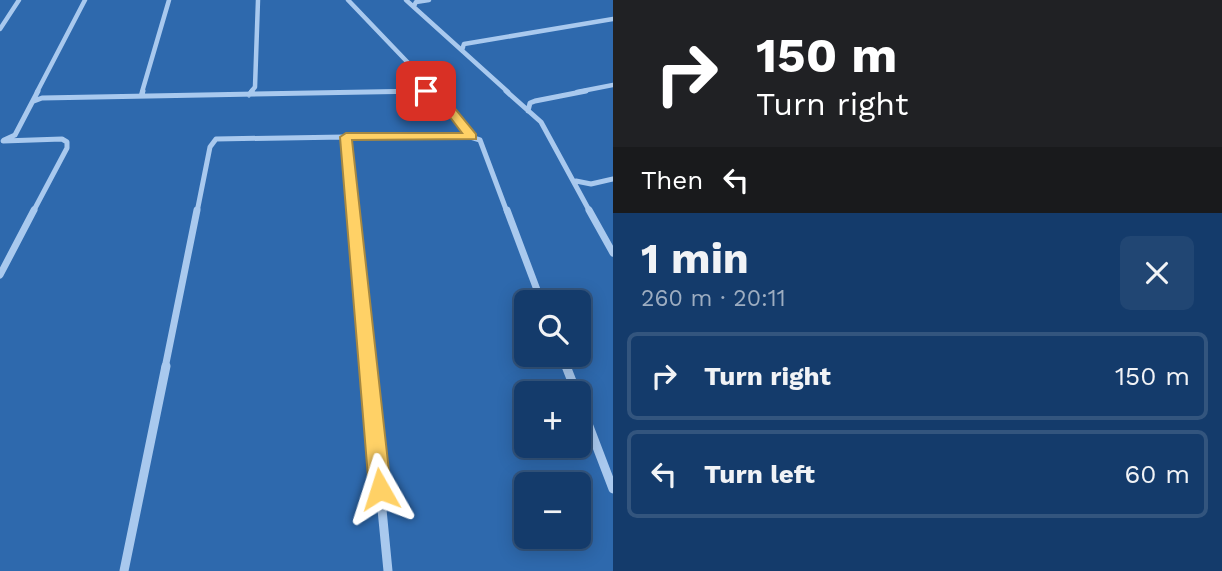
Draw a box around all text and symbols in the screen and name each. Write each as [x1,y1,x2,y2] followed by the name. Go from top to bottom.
[756,26,897,84] text: 150 m
[641,28,732,119] icon: right
[396,61,456,121] pin
[407,72,445,110] icon: arrive
[756,85,908,123] text: Turn right
[717,161,755,199] icon: left
[641,165,703,195] text: Then
[641,234,749,283] text: 1 min
[1120,236,1194,310] button: close
[641,285,786,312] text: 260 m · 20:11
[514,290,591,549] map controls
[514,290,591,367] button: search
[645,357,683,395] icon: right
[704,361,831,391] text: Turn right
[1115,361,1190,391] text: 150 m
[514,381,591,458] button: +
[343,452,417,526] position arrow
[645,455,683,493] icon: left
[704,459,815,489] text: Turn left
[1124,459,1190,489] text: 60 m
[514,472,591,549] button: −

